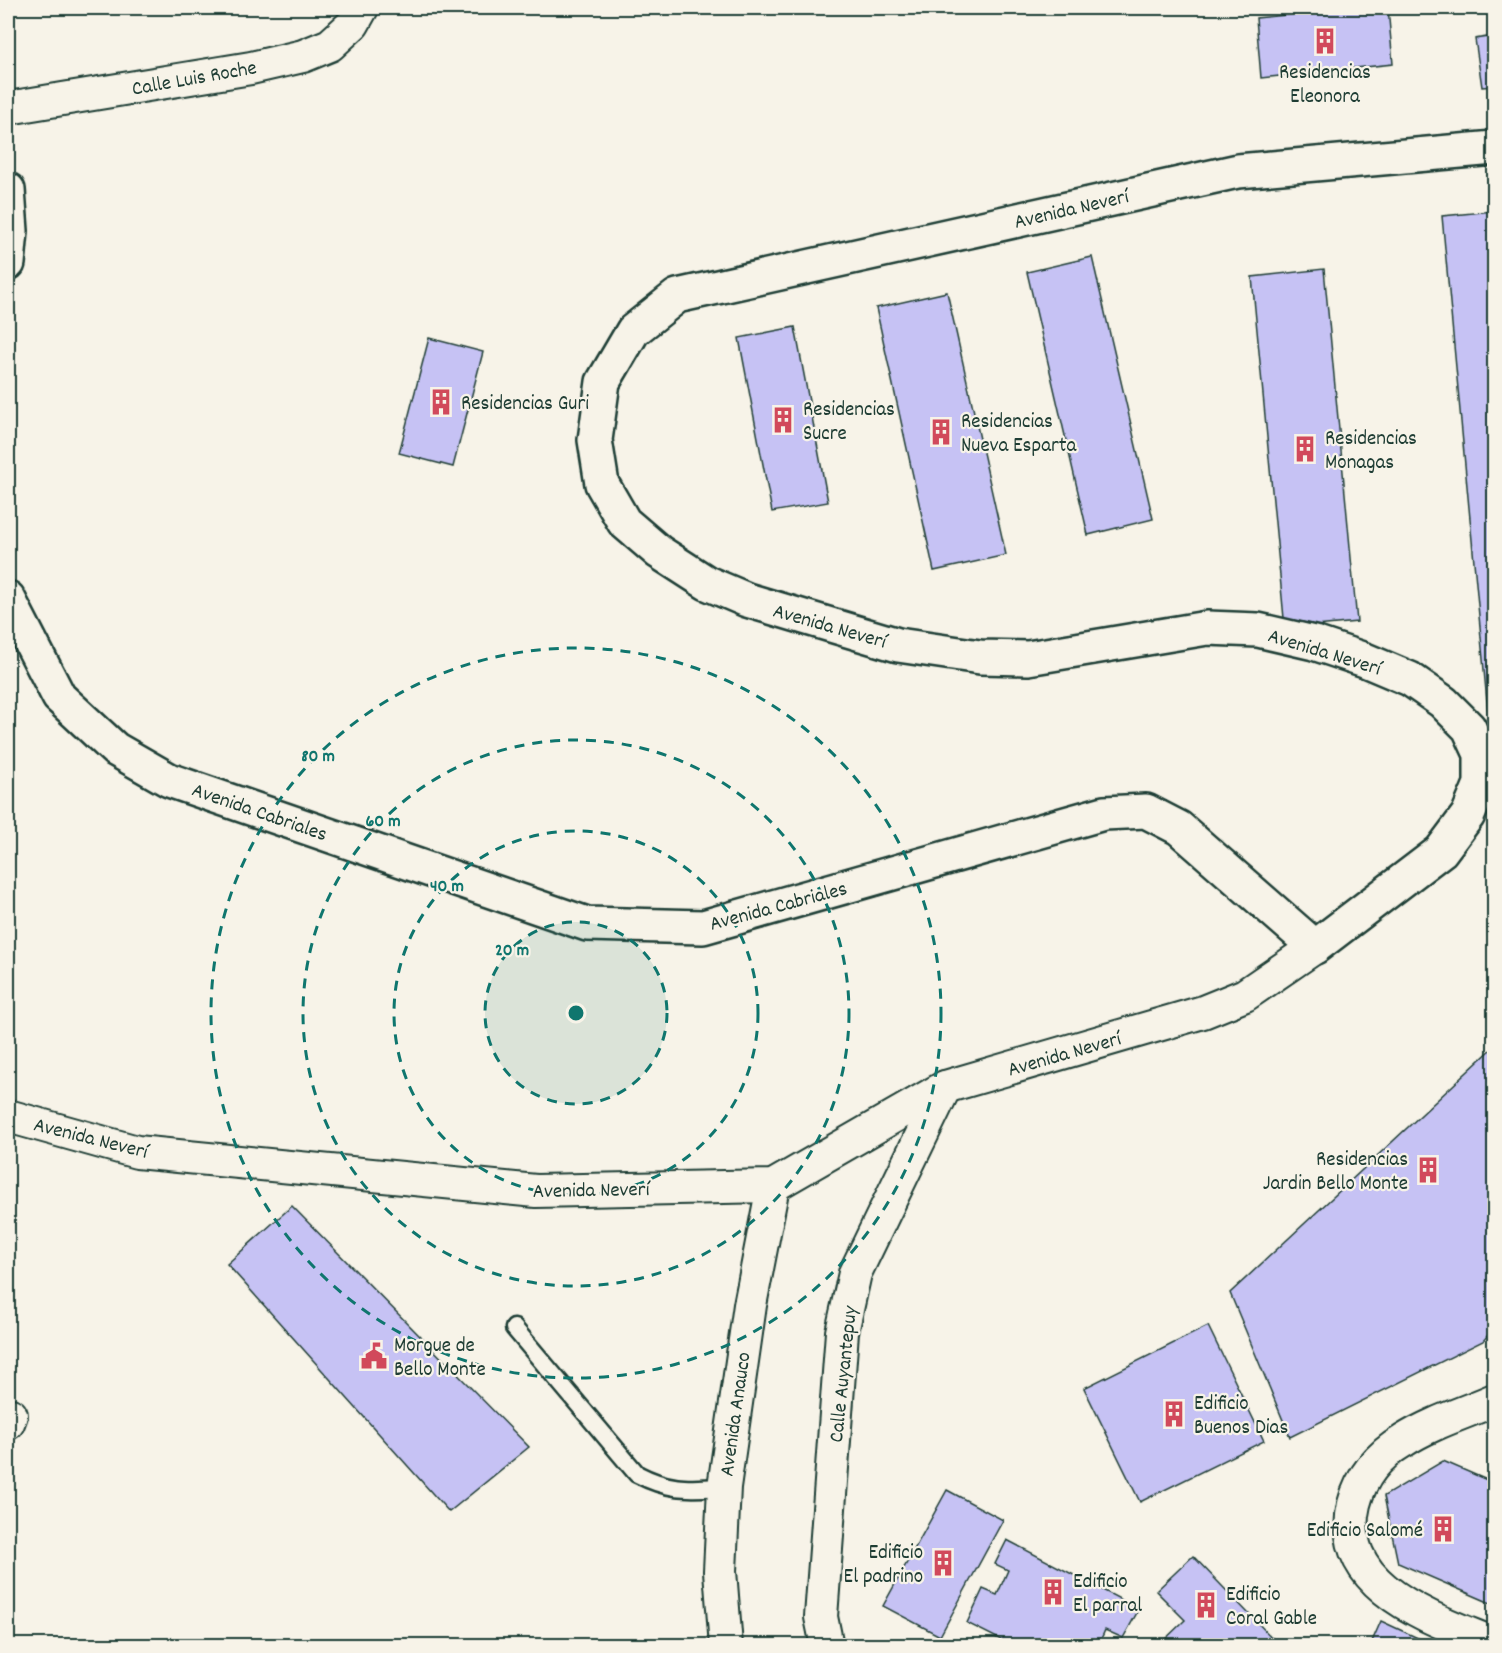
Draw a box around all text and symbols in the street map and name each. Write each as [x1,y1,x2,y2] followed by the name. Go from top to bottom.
[1310,26,1340,56] building icon: Residencias Eleonora
[130,54,259,106] street label: Calle Luis Roche
[1279,59,1371,113] place label: Residencias Eleonora
[1011,183,1134,239] street label: Avenida Neverí
[426,387,456,417] building icon: Residencias Guri
[461,390,589,420] place label: Residencias Guri
[803,396,895,450] place label: Residencias Sucre
[768,405,798,435] building icon: Residencias Sucre
[961,408,1078,462] place label: Residencias Nueva Esparta
[926,417,956,447] building icon: Residencias Nueva Esparta
[1325,425,1417,479] place label: Residencias Monagas
[1290,434,1320,464] building icon: Residencias Monagas
[769,597,891,659] street label: Avenida Neverí
[1264,622,1386,686] street label: Avenida Neverí
[301,745,335,770] text: 80 m
[187,777,331,851] street label: Avenida Cabriales
[365,810,401,835] text: 60 m
[430,875,464,900] text: 40 m
[707,875,851,941] street label: Avenida Cabriales
[495,939,529,964] text: 20 m
[566,1003,586,1023] centre of rings
[1005,1025,1127,1086] street label: Avenida Neverí
[30,1111,153,1169] street label: Avenida Neverí
[1263,1146,1408,1200] place label: Residencias Jardin Bello Monte
[1413,1155,1443,1185] building icon: Residencias Jardin Bello Monte
[532,1176,652,1208] street label: Avenida Neverí
[823,1304,867,1444] street label: Calle Auyantepuy
[394,1332,486,1386] place label: Morgue de Bello Monte
[359,1341,389,1371] public building icon: Morgue de Bello Monte
[713,1350,761,1479] street label: Avenida Anauco
[1194,1390,1288,1444] place label: Edificio Buenos Dias
[1159,1399,1189,1429] building icon: Edificio Buenos Dias
[1428,1514,1458,1544] building icon: Edificio Salomé
[1307,1517,1423,1547] place label: Edificio Salomé
[844,1539,923,1593] place label: Edificio El padrino
[928,1548,958,1578] building icon: Edificio El padrino
[1073,1568,1142,1622] place label: Edificio El parral
[1038,1577,1068,1607] building icon: Edificio El parral
[1226,1581,1317,1635] place label: Edificio Coral Gable
[1191,1590,1221,1620] building icon: Edificio Coral Gable

